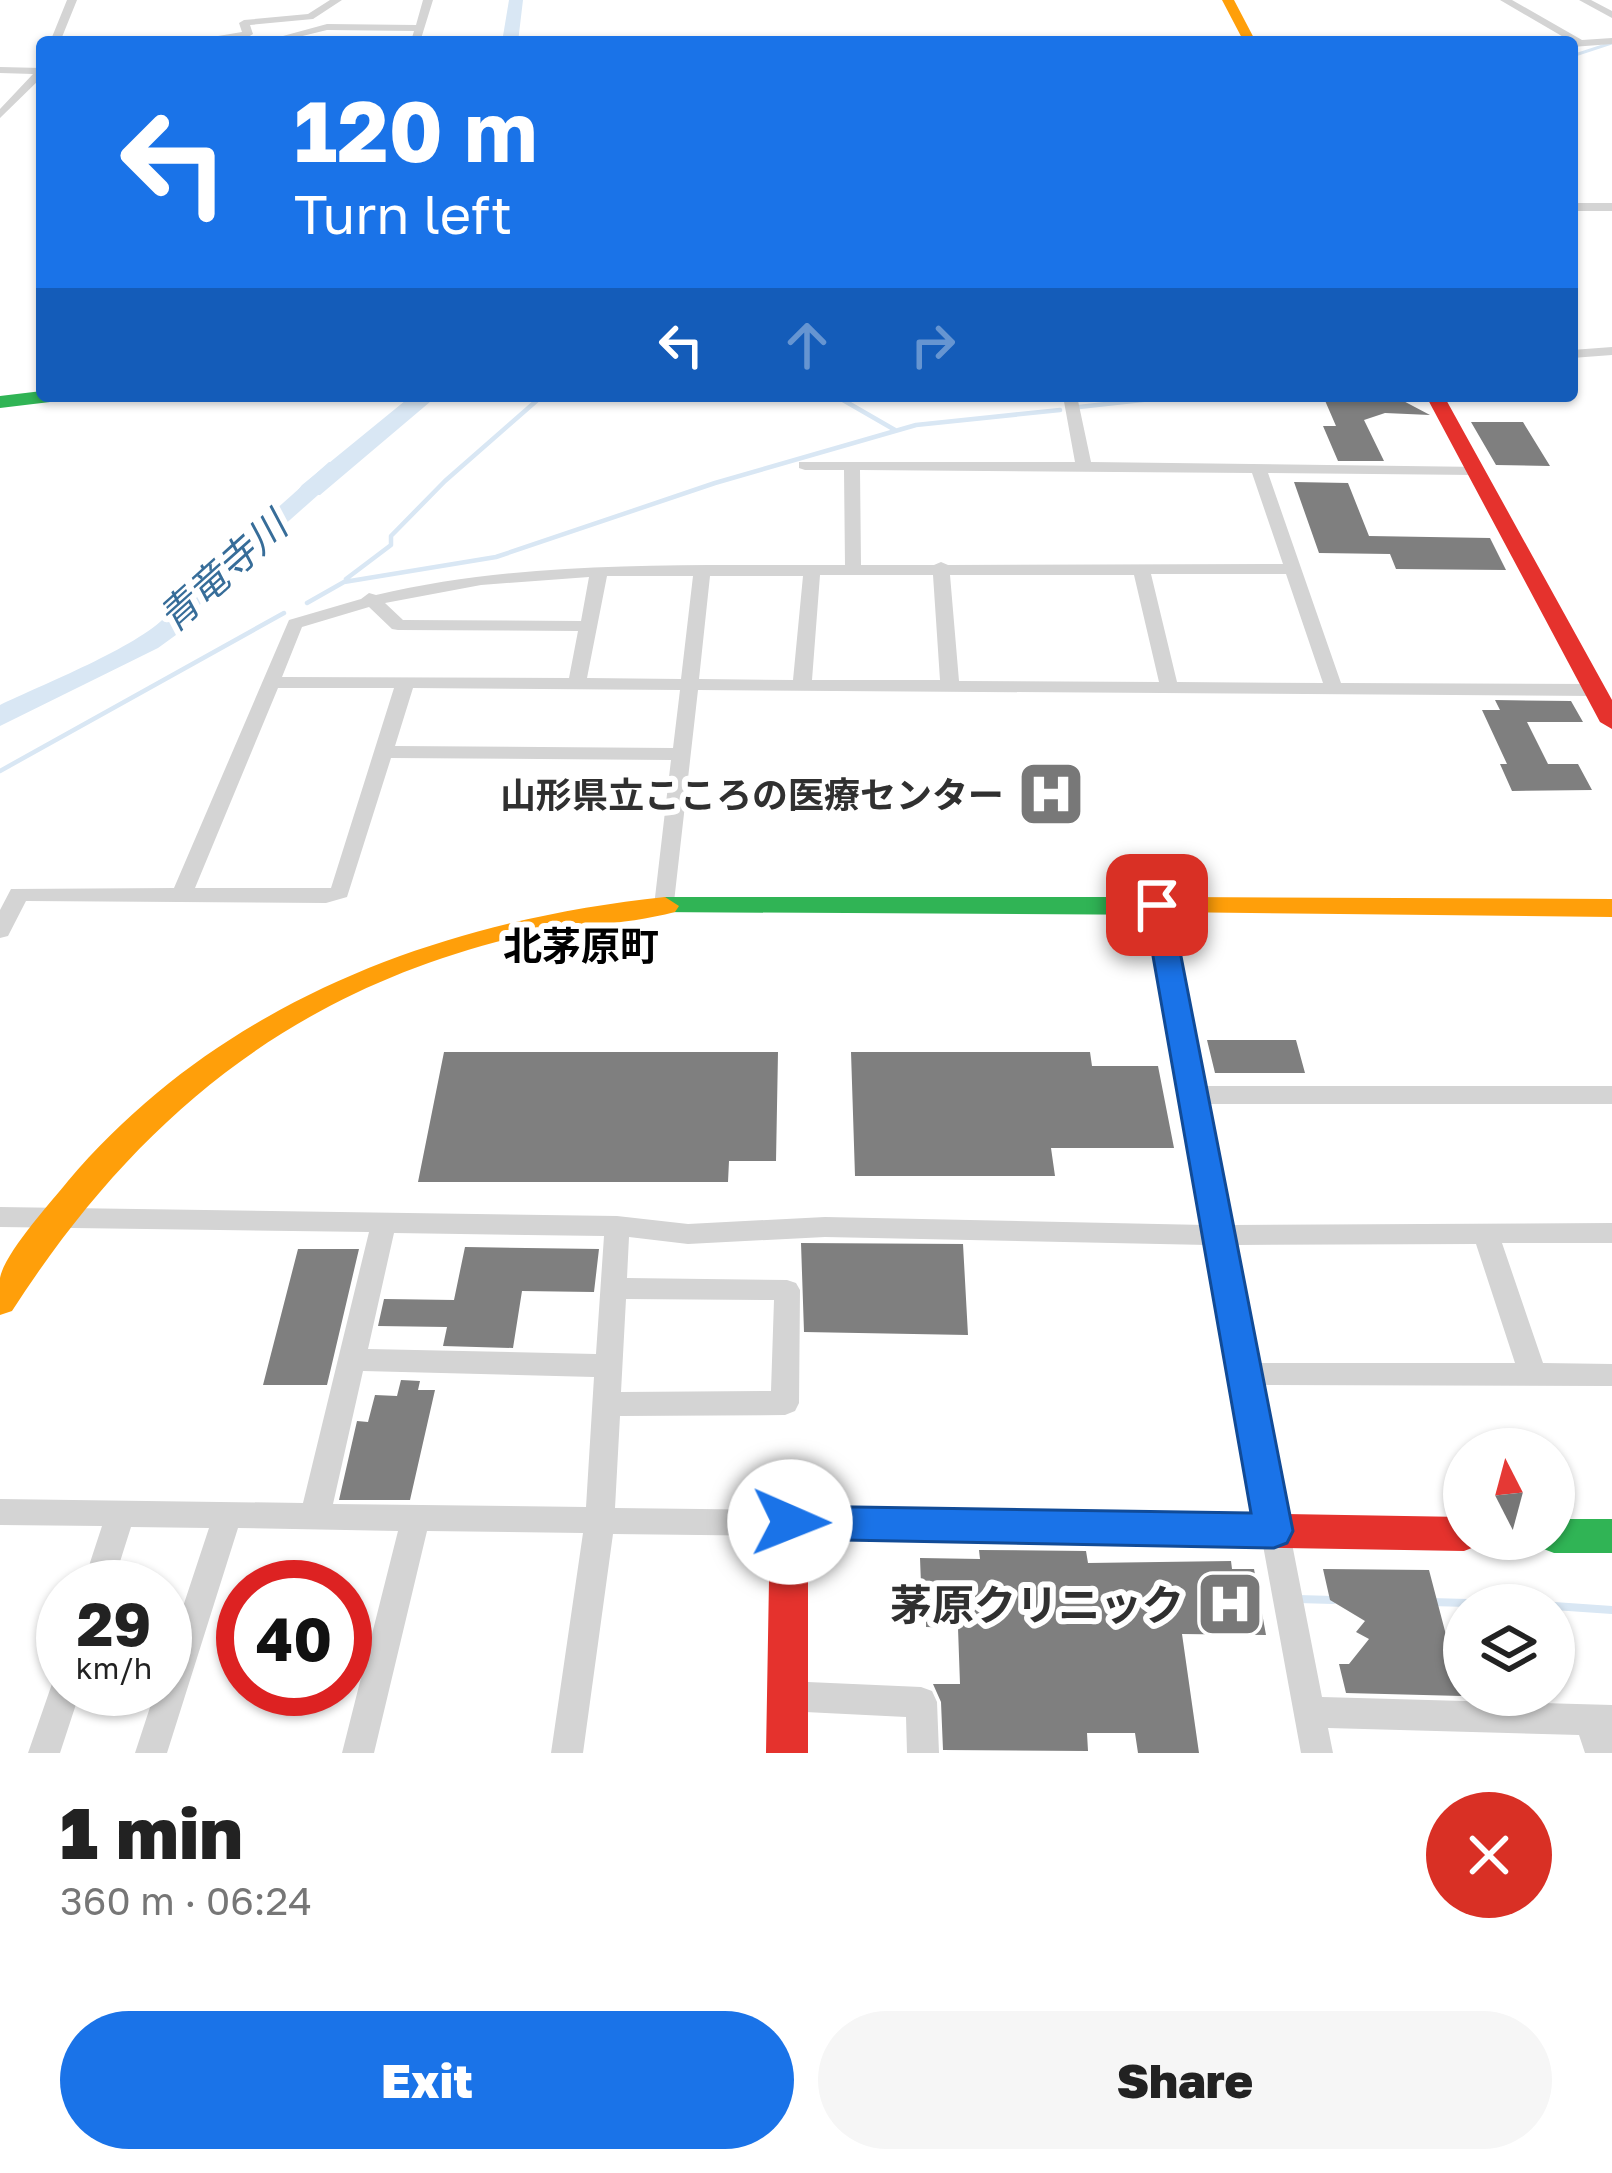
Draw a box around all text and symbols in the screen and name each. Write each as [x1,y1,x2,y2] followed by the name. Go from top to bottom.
[294,80,538,180] text: 120 m
[96,84,252,240] icon: left
[294,181,512,246] text: Turn left
[648,312,714,378] icon: left
[774,312,840,378] icon: ahead
[900,312,966,378] icon: right
[148,499,299,641] water label: 青竜寺川
[1016,759,1086,829] hospital icon: 山形県立こころの医療センター
[500,773,1004,816] place label: 山形県立こころの医療センター
[1106,854,1208,956] pin
[1124,872,1190,938] icon: arrive
[503,922,659,969] district label: 北茅原町
[1443,1428,1575,1560] north arrow
[1443,1428,1575,1716] map controls
[727,1459,853,1585] position arrow
[216,1560,372,1716] speed limit sign: 40
[1195,1569,1265,1639] hospital icon: 茅原クリニック
[890,1579,1184,1629] place label: 茅原クリニック
[1443,1584,1575,1716] button: layers
[77,1587,151,1659] text: 29
[76,1650,152,1686] text: km/h
[60,1788,243,1875] text: 1 min
[1426,1792,1552,1918] button: close
[60,1877,312,1924] text: 360 m · 06:24
[60,2011,794,2149] button: Exit
[818,2011,1552,2149] button: Share

